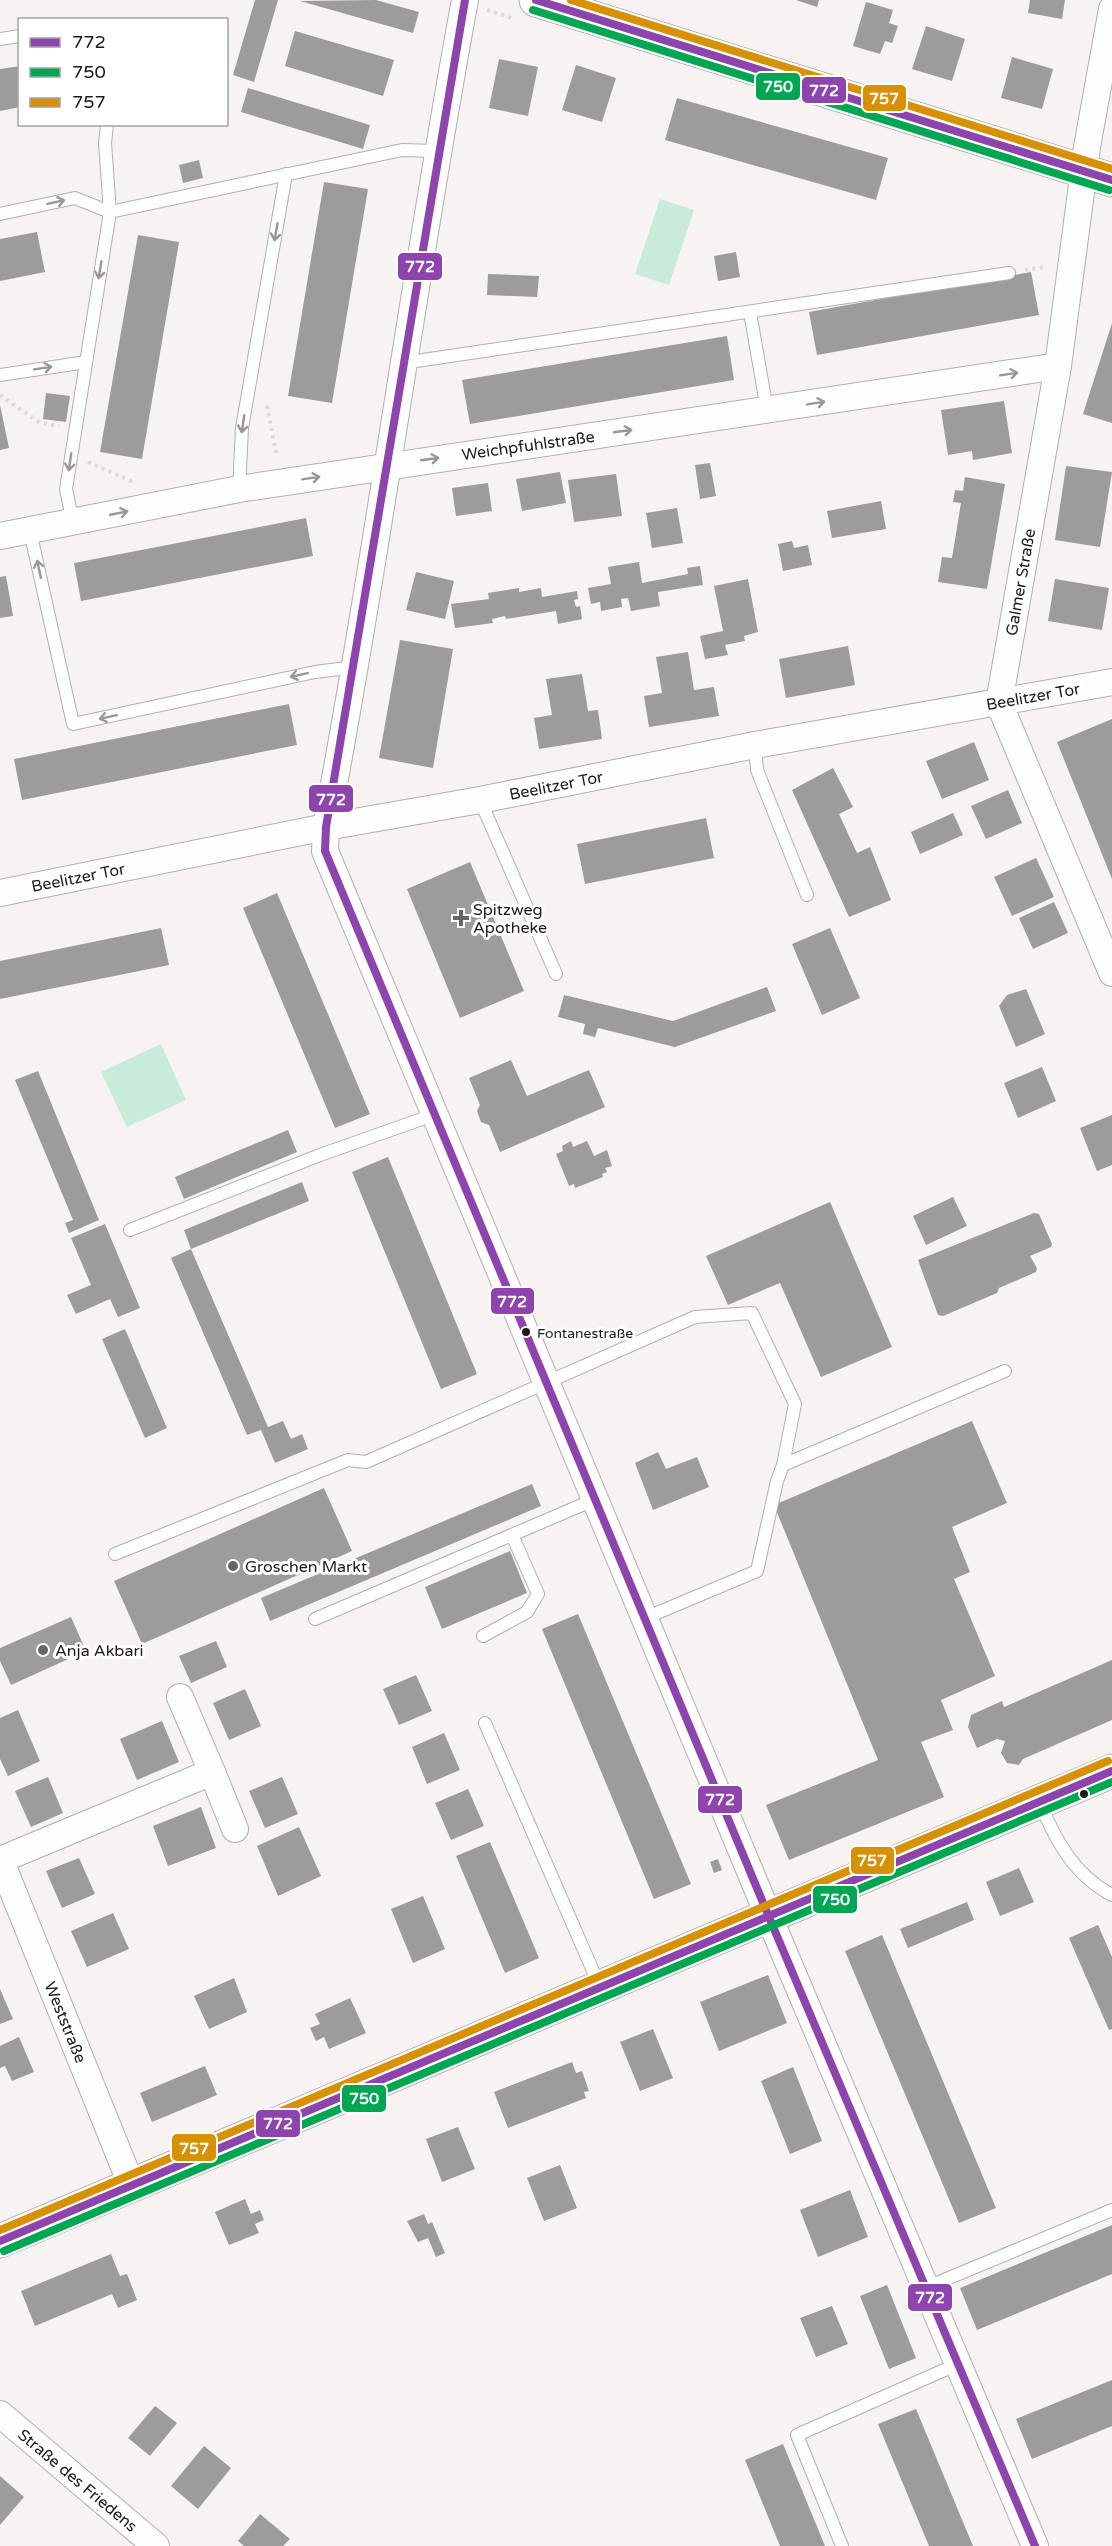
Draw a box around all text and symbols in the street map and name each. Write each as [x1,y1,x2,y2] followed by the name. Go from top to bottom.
[18,18,228,126] legend
[72,31,106,53] text: 772
[72,61,106,83] text: 750
[755,72,801,101] line badge: 750
[801,76,847,104] line badge: 772
[763,77,793,97] text: 750
[809,81,839,101] text: 772
[862,84,907,112] line badge: 757
[869,89,899,109] text: 757
[72,91,106,113] text: 757
[46,196,65,207] one-way arrow
[270,222,281,241] one-way arrow
[397,252,443,281] line badge: 772
[405,257,435,277] text: 772
[94,259,105,279] one-way arrow
[33,363,52,374] one-way arrow
[998,368,1018,379] one-way arrow
[805,397,825,408] one-way arrow
[237,414,248,434] one-way arrow
[613,426,632,437] one-way arrow
[460,427,596,465] street label: Weichpfuhlstraße
[64,452,75,472] one-way arrow
[420,454,439,465] one-way arrow
[301,472,320,483] one-way arrow
[110,507,129,519] one-way arrow
[1002,527,1040,637] street label: Galmer Straße
[33,560,44,579] one-way arrow
[289,670,308,682] one-way arrow
[985,679,1083,715] street label: Beelitzer Tor
[99,711,118,723] one-way arrow
[508,767,606,805] street label: Beelitzer Tor
[308,784,354,813] line badge: 772
[316,790,346,810] text: 772
[30,859,128,897] street label: Beelitzer Tor
[473,900,547,938] place label: Spitzweg Apotheke
[454,911,468,925] marker: Spitzweg Apotheke
[490,1287,535,1315] line badge: 772
[497,1292,527,1312] text: 772
[537,1325,633,1342] place label: Fontanestraße
[520,1326,532,1338] marker: Fontanestraße
[245,1557,367,1577] place label: Groschen Markt
[226,1559,240,1573] marker: Groschen Markt
[55,1641,144,1661] place label: Anja Akbari
[36,1643,50,1657] marker: Anja Akbari
[697,1785,743,1814] line badge: 772
[1078,1788,1090,1800] unlabelled marker
[705,1790,735,1810] text: 772
[850,1846,895,1875] line badge: 757
[857,1851,887,1871] text: 757
[812,1885,858,1914] line badge: 750
[820,1890,850,1910] text: 750
[40,1979,90,2066] street label: Weststraße
[341,2084,387,2113] line badge: 750
[349,2089,379,2109] text: 750
[255,2109,301,2138] line badge: 772
[263,2114,293,2134] text: 772
[171,2133,217,2162] line badge: 757
[179,2139,209,2159] text: 757
[907,2283,953,2312] line badge: 772
[915,2288,945,2308] text: 772
[14,2425,141,2537] street label: Straße des Friedens

